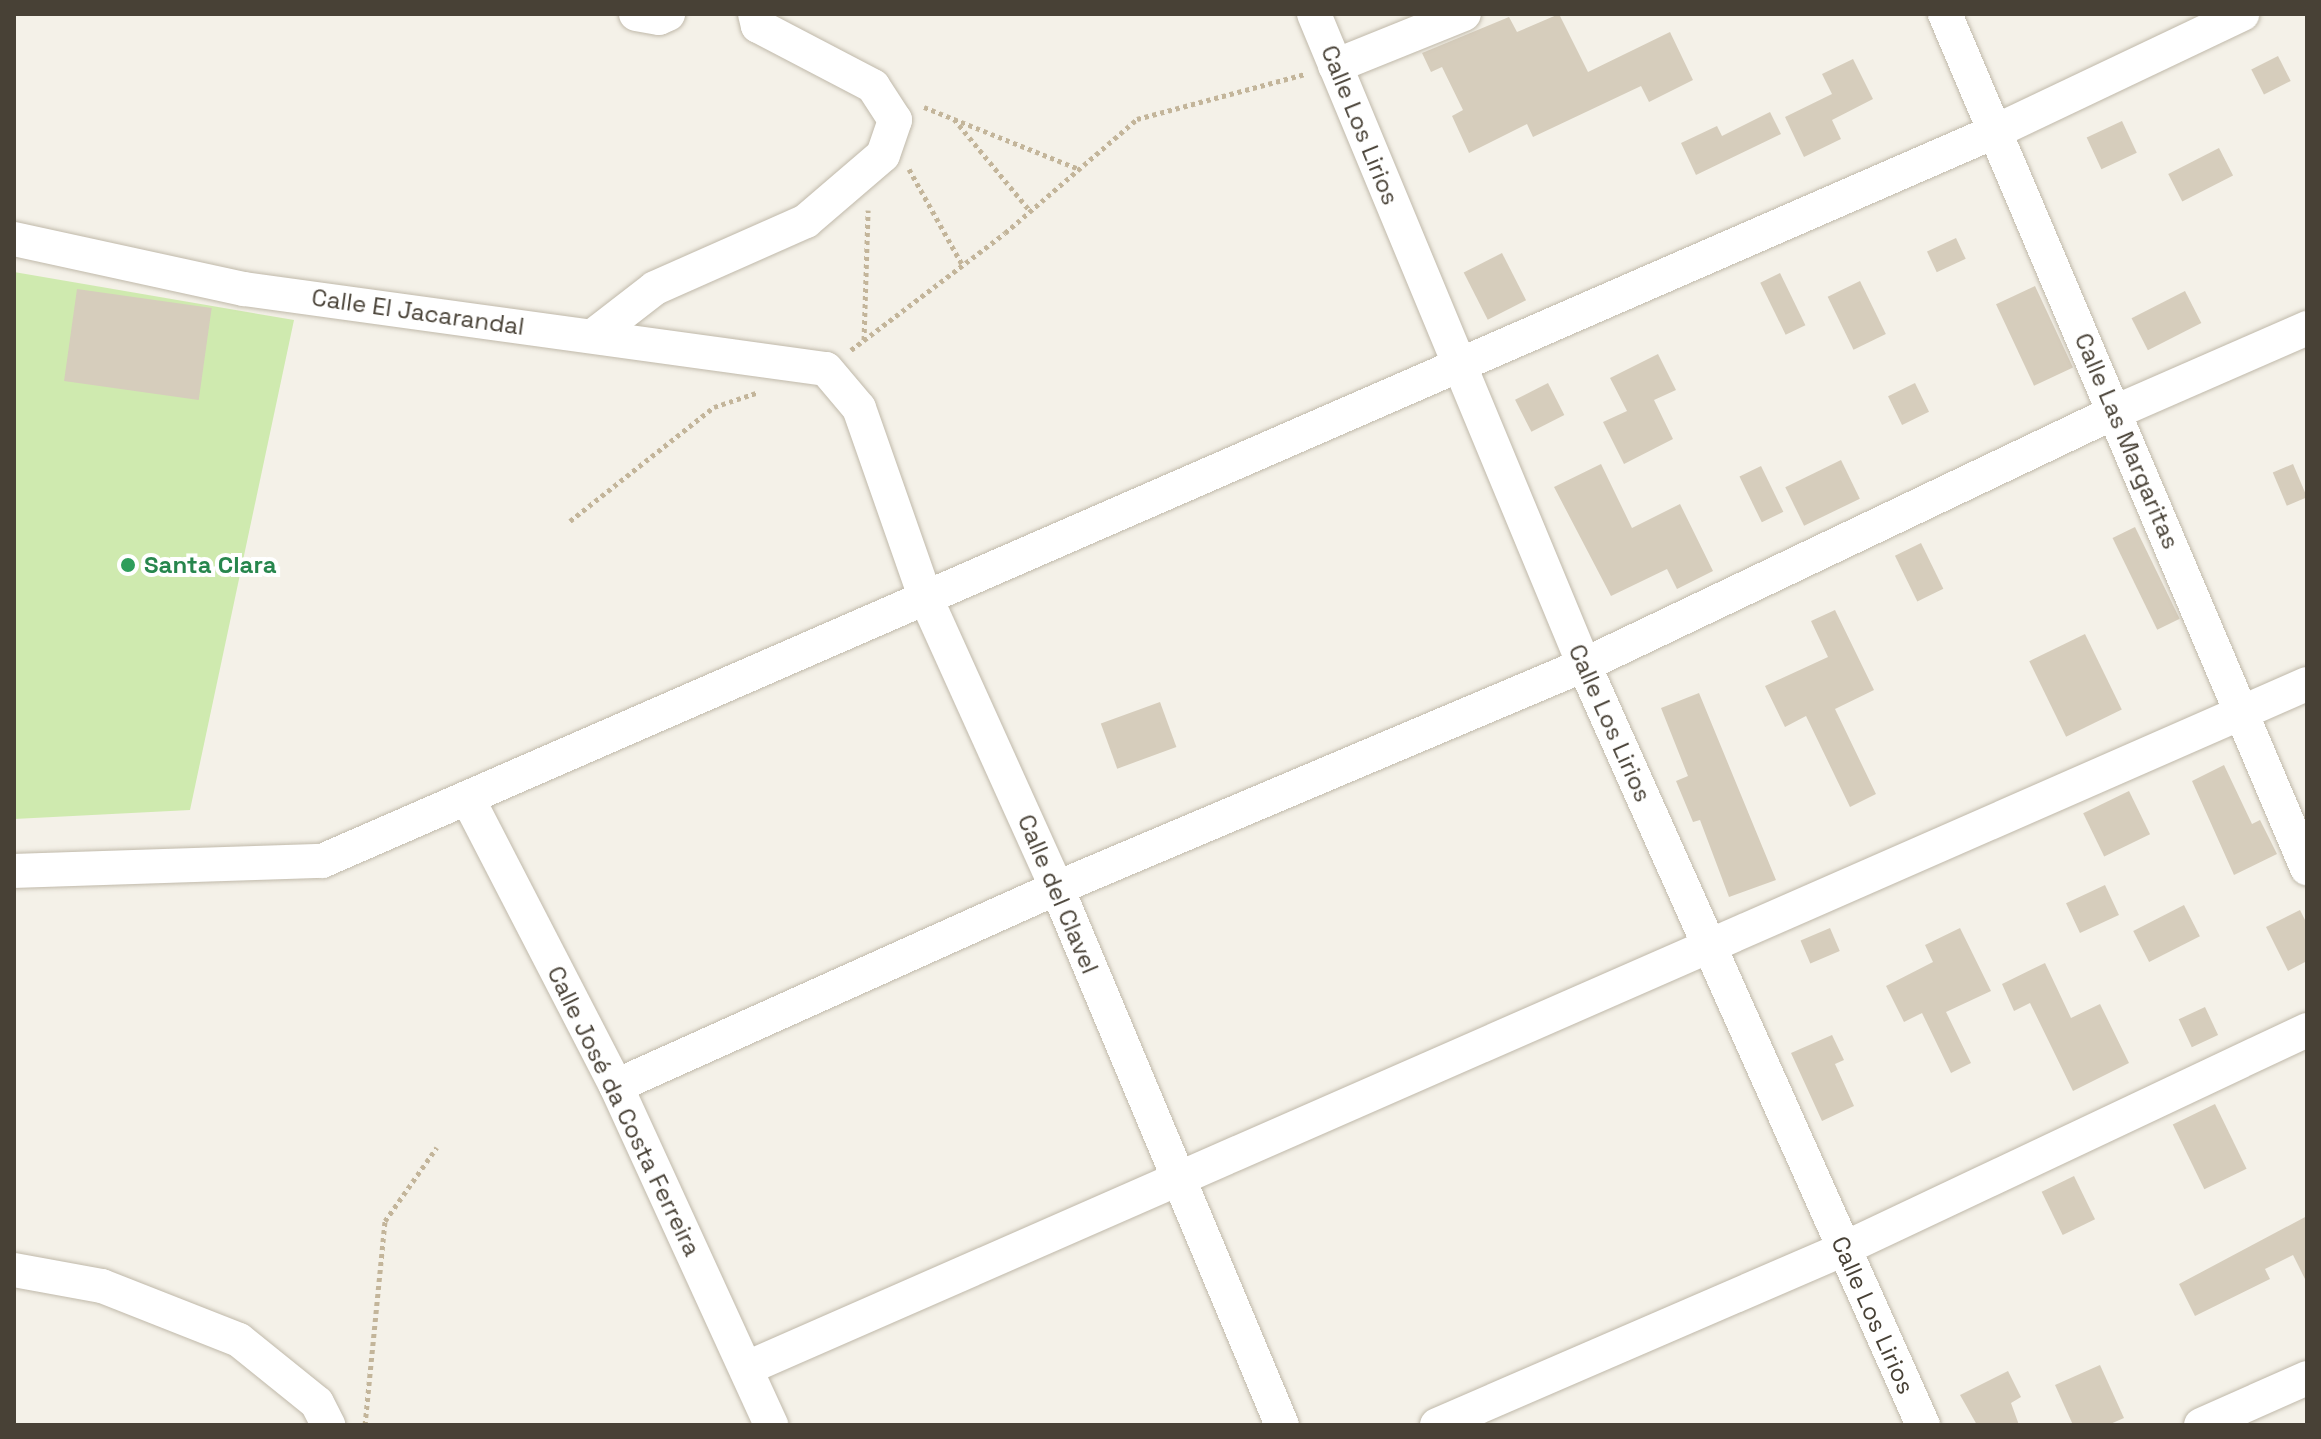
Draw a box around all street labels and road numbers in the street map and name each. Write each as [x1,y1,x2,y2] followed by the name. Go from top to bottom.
[1315,41,1405,209] street label: Calle Los Lirios
[310,283,526,341] street label: Calle El Jacarandal
[2068,329,2186,553] street label: Calle Las Margaritas
[1562,640,1658,806] street label: Calle Los Lirios
[1012,810,1104,978] street label: Calle del Clavel
[541,961,707,1261] street label: Calle José da Costa Ferreira
[1825,1232,1921,1398] street label: Calle Los Lirios

